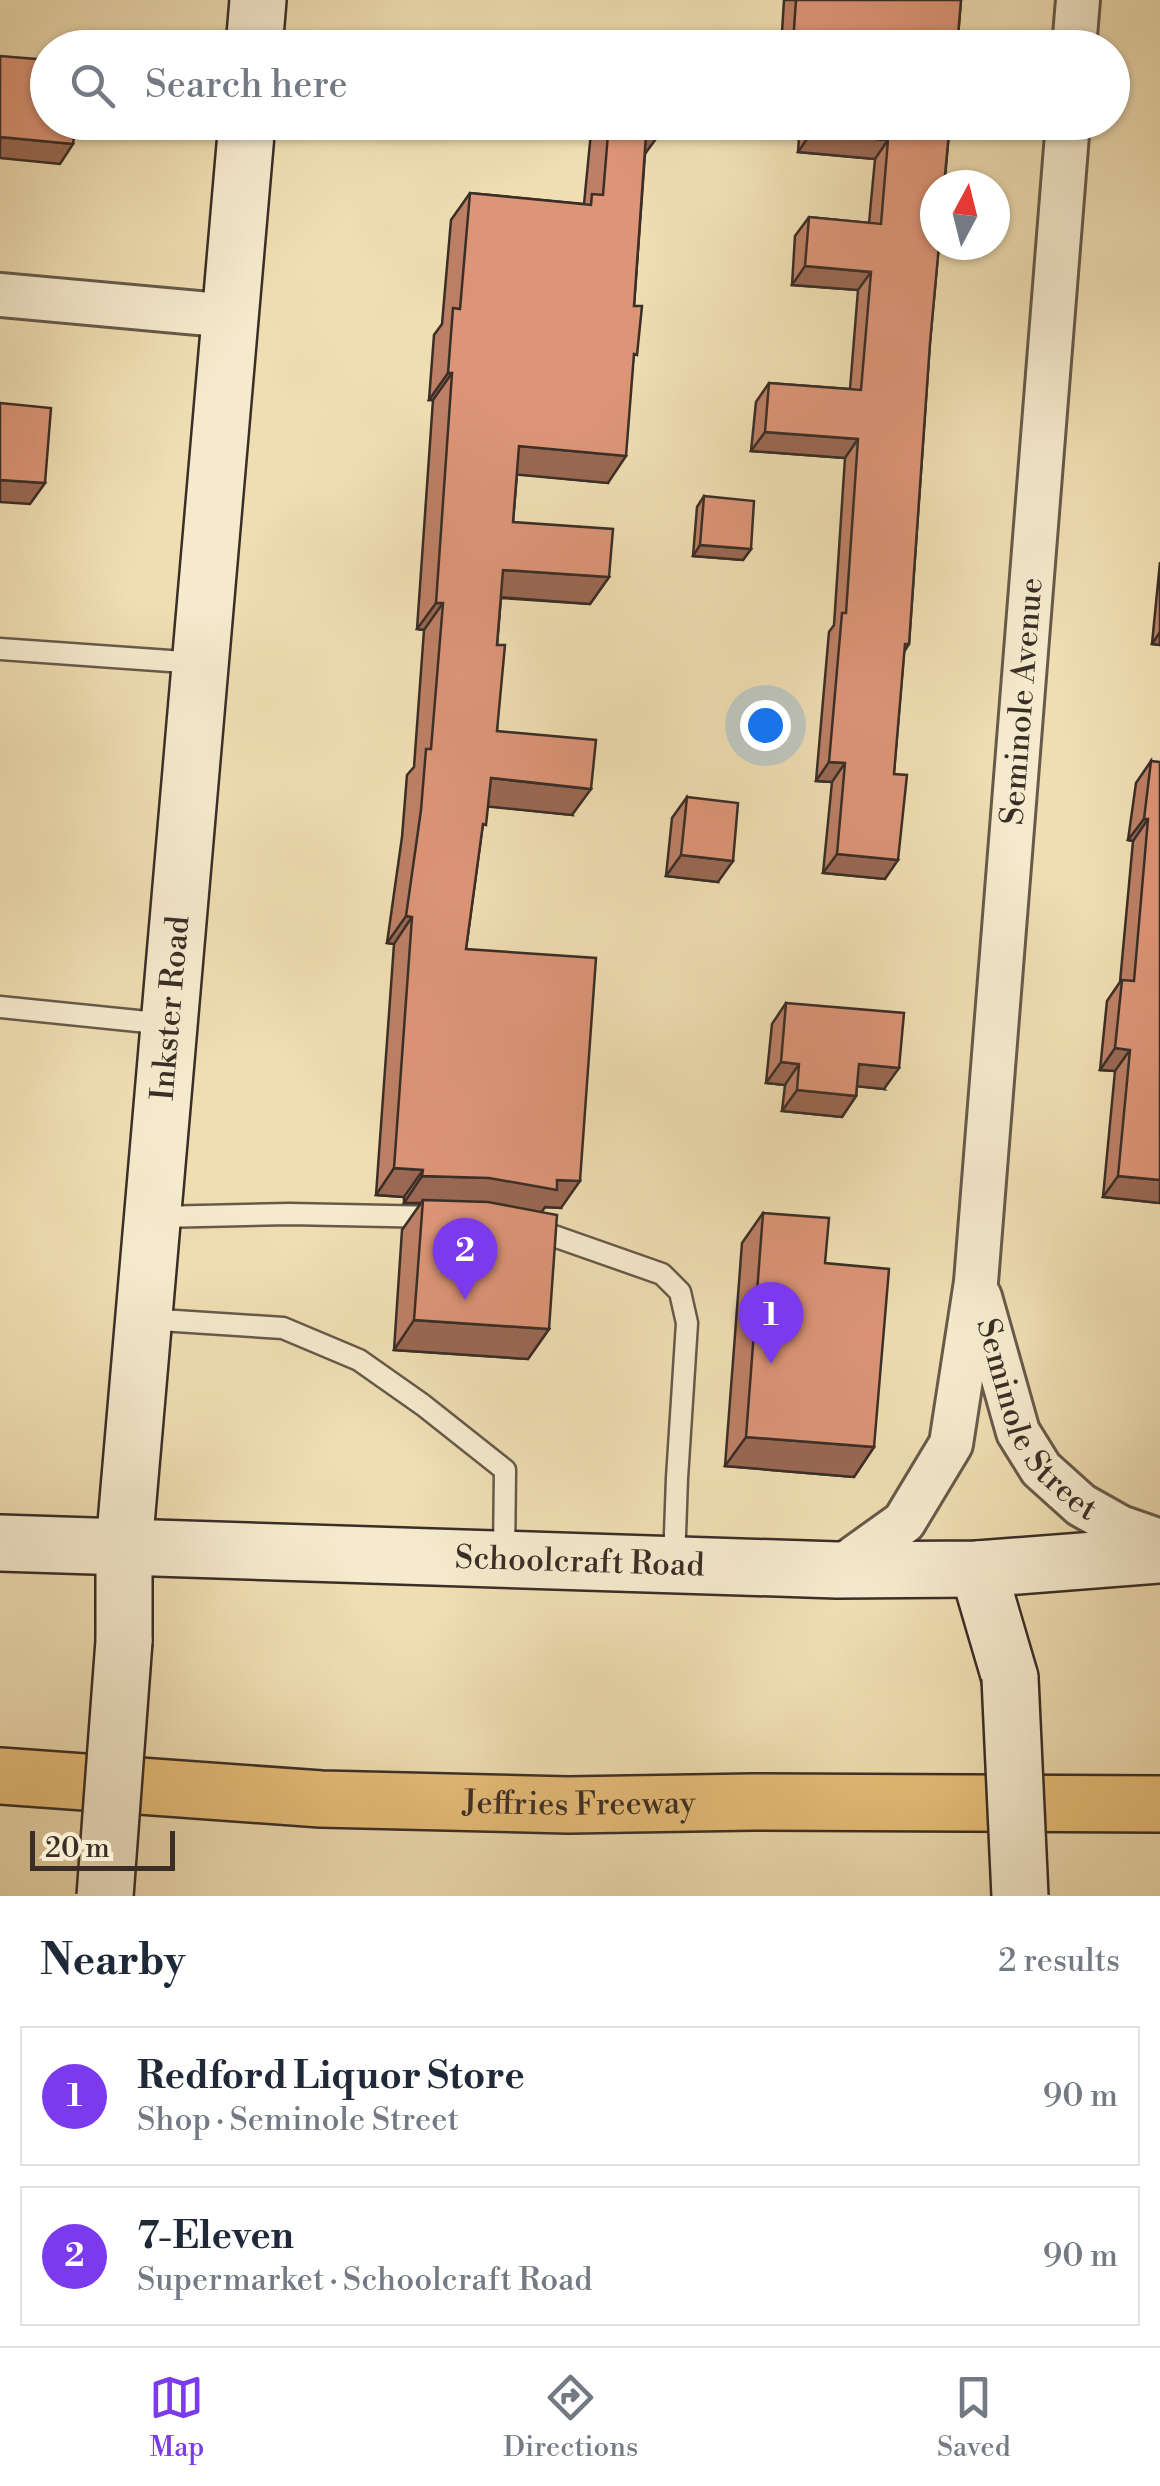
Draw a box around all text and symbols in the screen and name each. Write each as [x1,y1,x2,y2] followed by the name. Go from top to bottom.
[30,30,1130,140] search box
[65,58,120,113] icon: search
[145,62,348,109] text: Search here
[920,170,1010,260] north arrow
[992,576,1052,826] street label: Seminole Avenue
[740,700,791,751] your location
[143,914,198,1102] street label: Inkster Road
[432,1218,498,1300] pin: 2
[738,1282,804,1364] pin: 1
[967,1314,1104,1530] street label: Seminole Street
[454,1538,705,1586] street label: Schoolcraft Road
[461,1782,696,1825] street label: Jeffries Freeway
[30,1826,175,1870] scale bar
[45,1831,110,1866] text: 20 m
[40,1935,185,1988] text: Nearby
[998,1941,1120,1981] text: 2 results
[137,2053,525,2100] text: Redford Liquor Store
[67,2076,82,2116] text: 1
[1043,2076,1118,2116] text: 90 m
[137,2100,459,2140] text: Shop · Seminole Street
[137,2213,294,2260] text: 7-Eleven
[64,2236,85,2276] text: 2
[1043,2236,1118,2276] text: 90 m
[137,2260,593,2300] text: Supermarket · Schoolcraft Road
[149,2370,204,2465] tab: Map
[503,2370,638,2465] tab: Directions
[937,2370,1011,2465] tab: Saved

